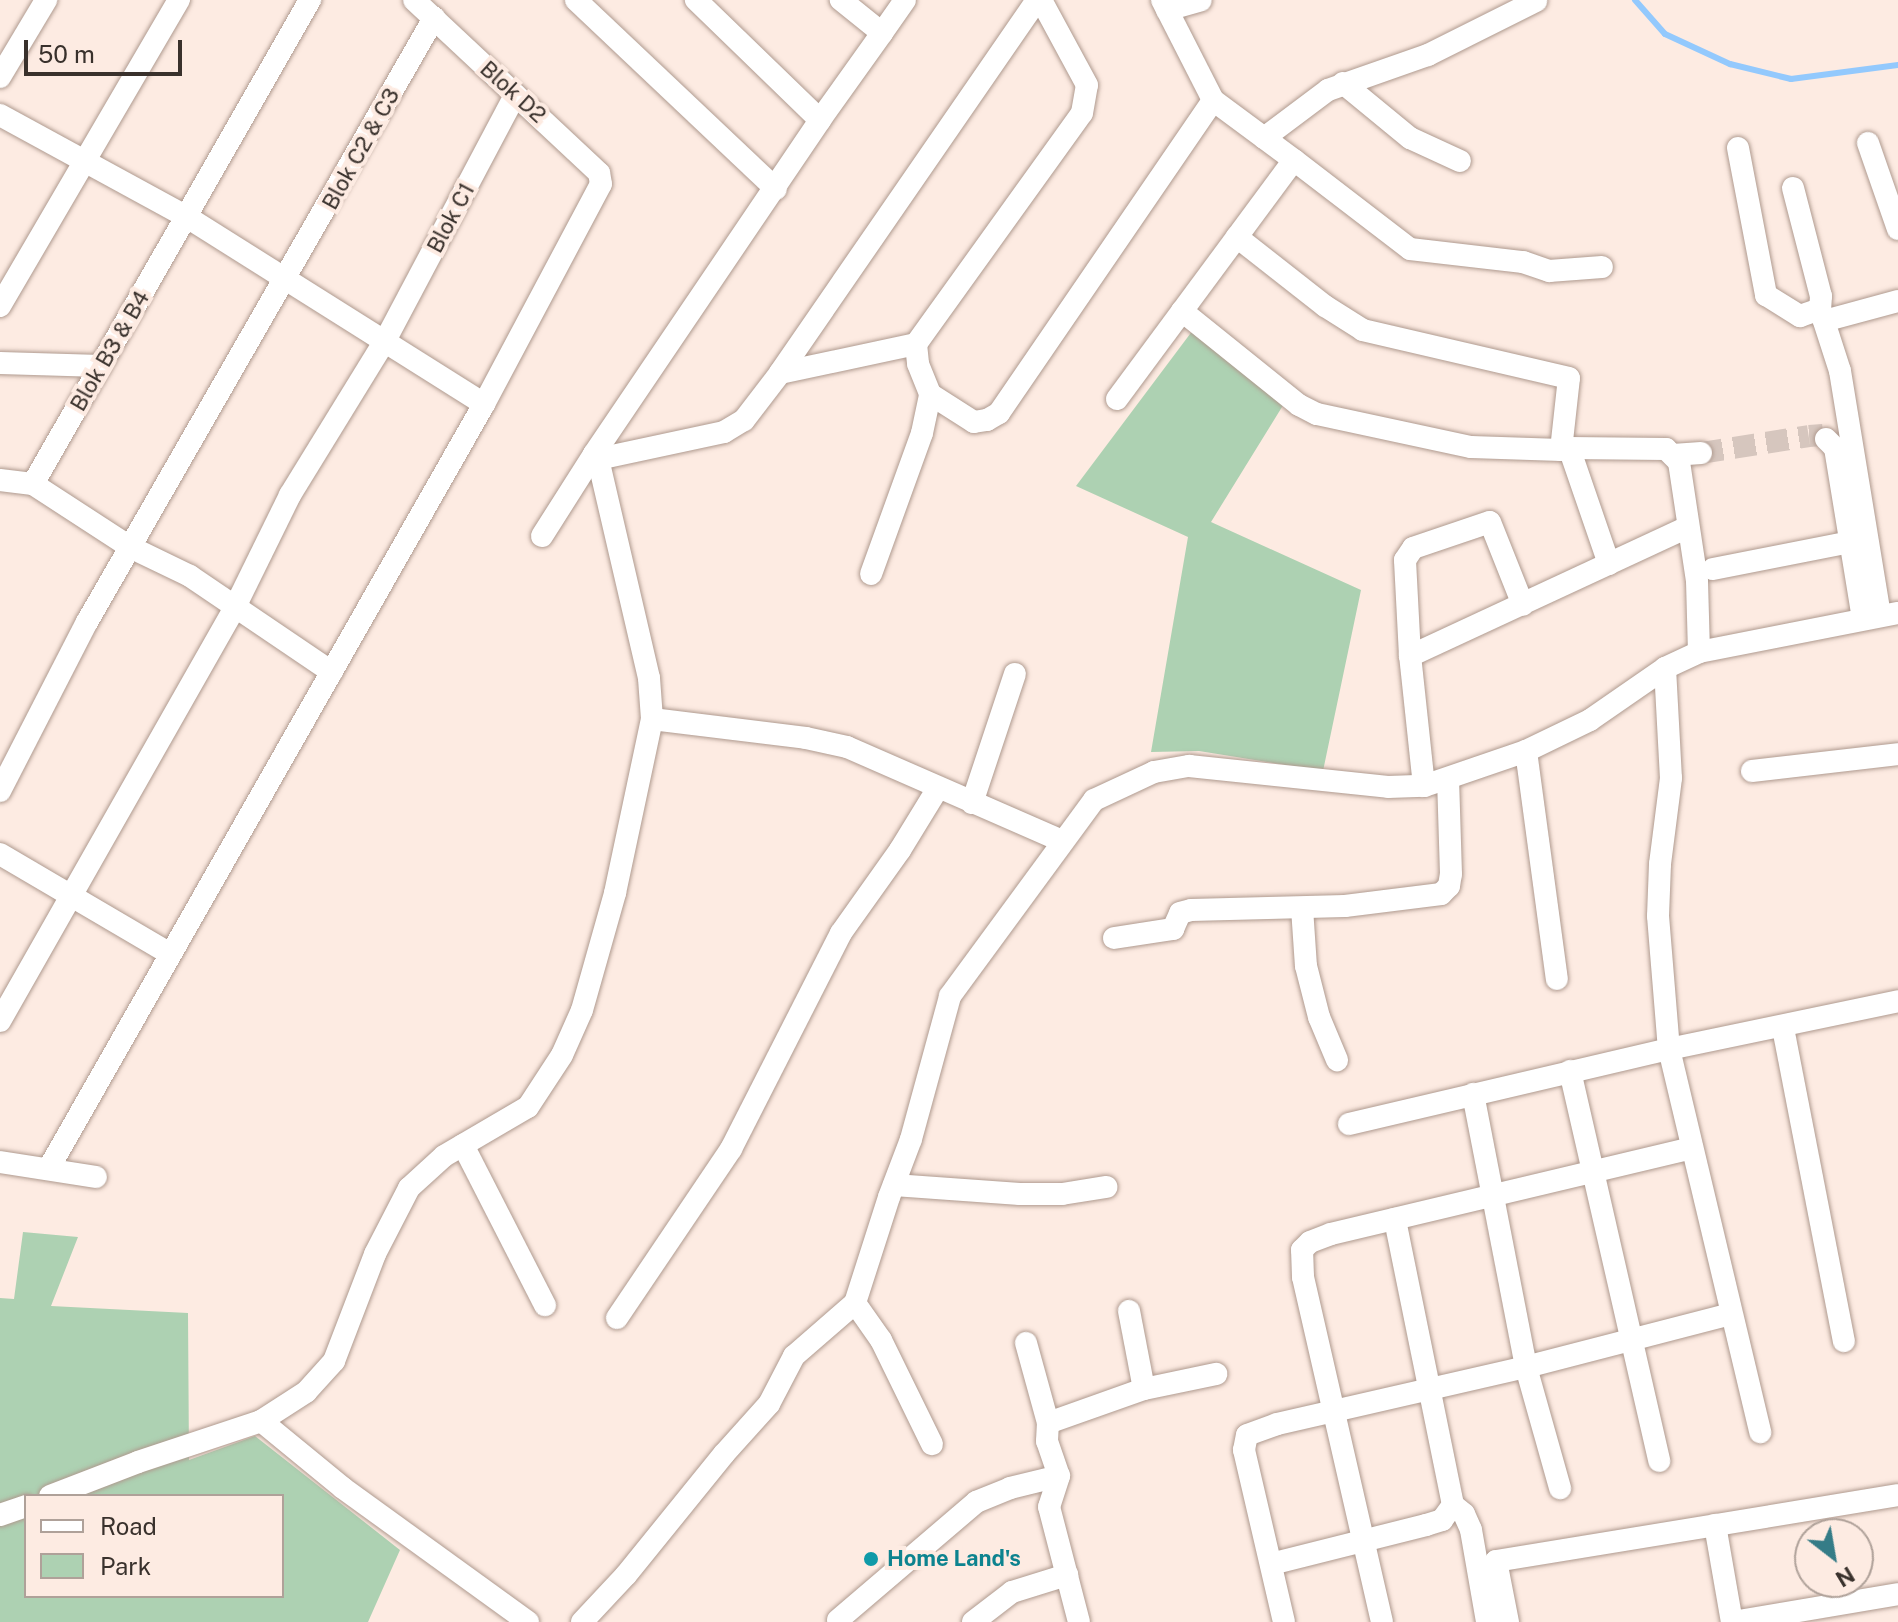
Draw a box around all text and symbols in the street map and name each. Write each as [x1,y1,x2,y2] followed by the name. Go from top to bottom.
[28,24,186,74] scale bar
[38,40,95,68] text: 50 m
[475,56,551,128] street label: Blok D2
[317,84,405,214] street label: Blok C2 & C3
[422,179,480,257] street label: Blok C1
[65,286,155,416] street label: Blok B3 & B4
[24,1494,284,1598] legend
[100,1512,157,1540] text: Road
[1794,1518,1874,1598] north arrow
[887,1546,1021,1572] place label: Home Land's
[862,1550,880,1568] marker: Home Land's
[100,1552,151,1580] text: Park
[1831,1561,1859,1592] text: N

